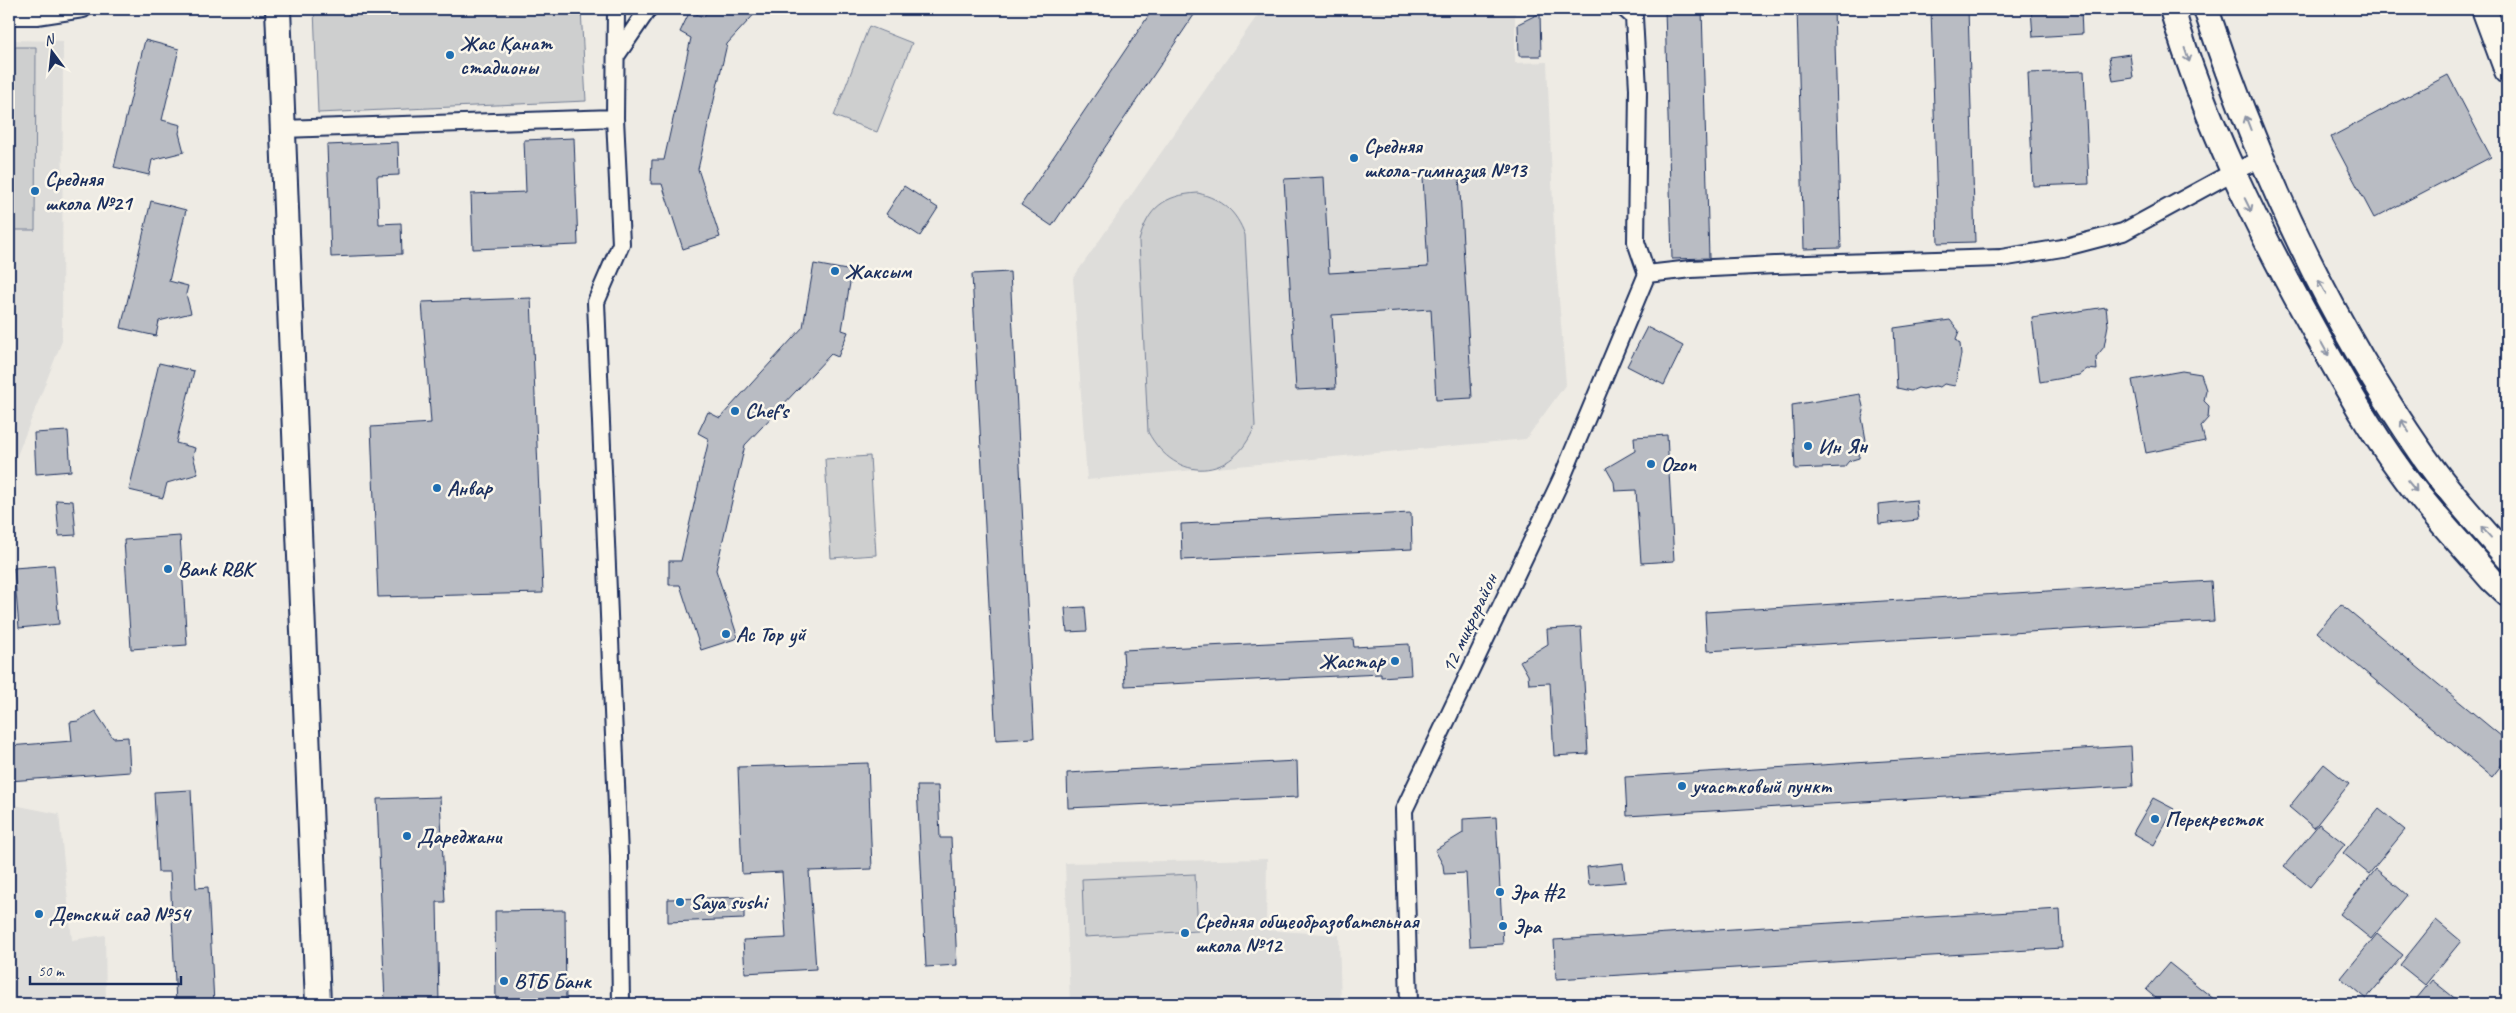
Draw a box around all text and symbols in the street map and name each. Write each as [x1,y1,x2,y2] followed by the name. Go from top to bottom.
[28,28,78,78] north arrow
[42,30,57,49] text: N
[460,30,553,80] place label: Жас Қанат стадионы
[2183,47,2192,62] one-way arrow
[444,49,456,61] marker: Жас Қанат стадионы
[2243,115,2252,131] one-way arrow
[1364,133,1529,184] place label: Средняя школа-гимназия №13
[1348,152,1360,164] marker: Средняя школа-гимназия №13
[45,166,134,216] place label: Средняя школа №21
[29,185,41,197] marker: Средняя школа №21
[2243,198,2253,213] one-way arrow
[845,258,913,284] place label: Жаксым
[829,265,841,277] marker: Жаксым
[2317,279,2327,294] one-way arrow
[2320,341,2330,356] one-way arrow
[745,398,791,424] place label: Chef's
[729,405,741,417] marker: Chef's
[2399,420,2409,434] one-way arrow
[1818,433,1869,459] place label: Ин Ян
[1802,440,1814,452] marker: Ин Ян
[1661,451,1696,477] place label: Ozon
[1645,458,1657,470] marker: Ozon
[447,475,493,501] place label: Анвар
[2406,479,2418,492] one-way arrow
[431,482,443,494] marker: Анвар
[2480,526,2492,539] one-way arrow
[178,556,257,582] place label: Bank RBK
[162,563,174,575] marker: Bank RBK
[1435,568,1504,677] street label: 12 микрорайон
[736,621,808,648] place label: Ас Тор уй
[720,628,732,640] marker: Ас Тор уй
[1319,648,1386,674] place label: Жастар
[1389,655,1401,667] marker: Жастар
[1690,773,1833,799] place label: участковый пункт
[1676,780,1688,792] marker: участковый пункт
[2165,806,2264,832] place label: Перекресток
[2149,813,2161,825] marker: Перекресток
[417,823,504,849] place label: Дареджани
[401,830,413,842] marker: Дареджани
[1510,879,1567,905] place label: Эра #2
[1494,886,1506,898] marker: Эра #2
[690,889,769,915] place label: Saya sushi
[674,896,686,908] marker: Saya sushi
[49,901,192,927] place label: Детский сад №54
[33,908,45,920] marker: Детский сад №54
[1195,908,1420,958] place label: Средняя общеобразовательная школа №12
[1513,913,1543,939] place label: Эра
[1497,920,1509,932] marker: Эра
[1179,927,1191,939] marker: Средняя общеобразовательная школа №12
[30,953,181,985] scale bar
[38,962,65,981] text: 50 m
[514,968,592,994] place label: ВТБ Банк
[498,975,510,987] marker: ВТБ Банк

